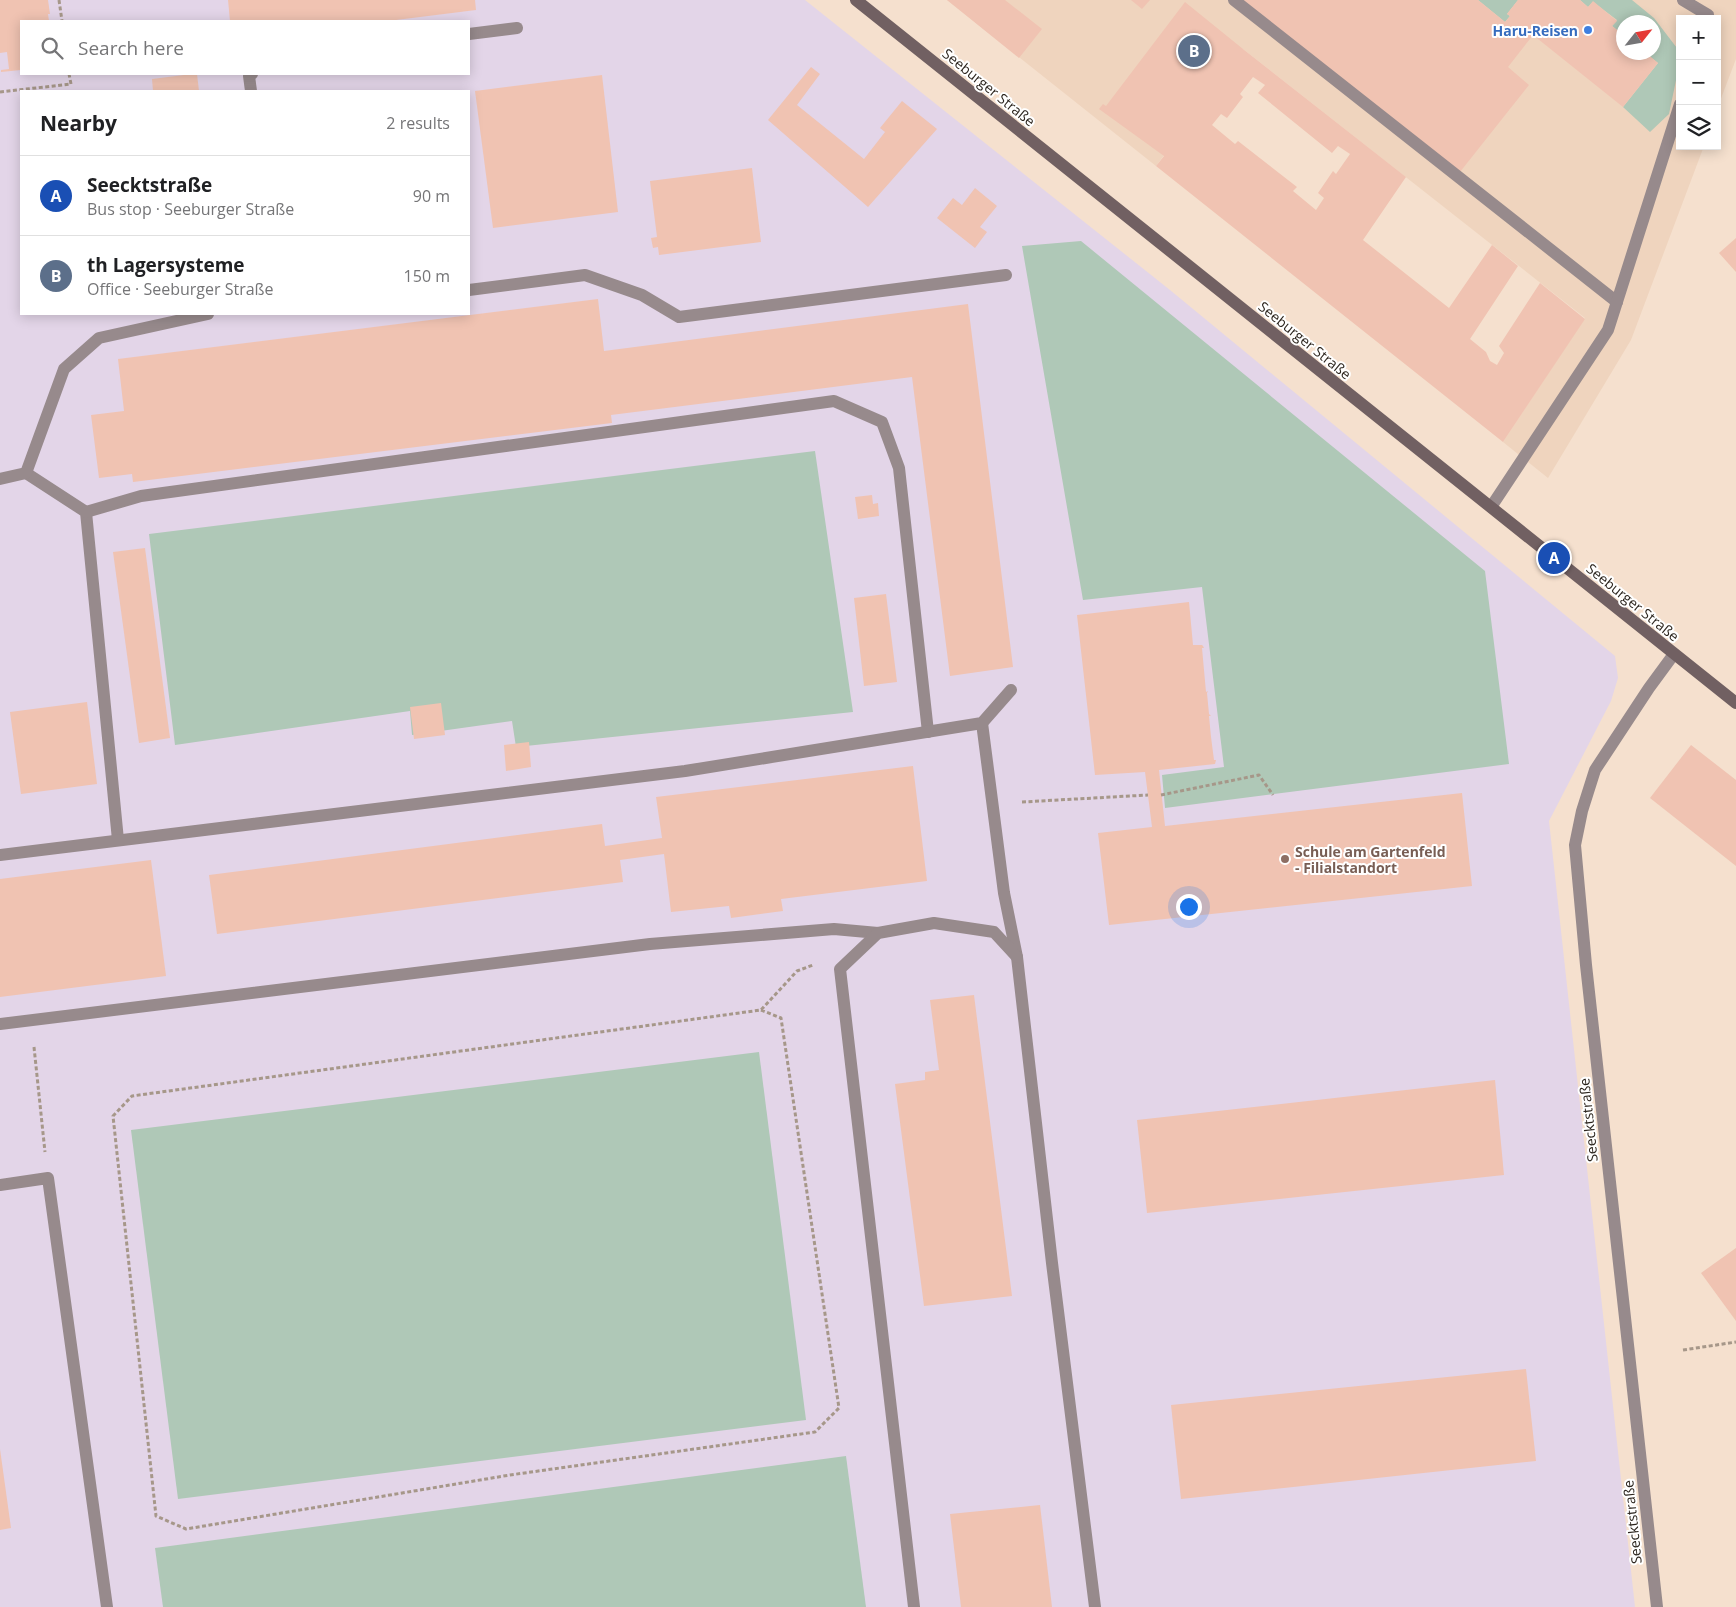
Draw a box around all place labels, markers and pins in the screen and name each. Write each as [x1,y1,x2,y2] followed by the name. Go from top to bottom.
[1493,21,1578,40] place label: Haru-Reisen
[1582,24,1594,36] marker: Haru-Reisen
[1178,32,1210,70] pin: B
[1538,539,1570,577] pin: A
[1295,842,1446,877] place label: Schule am Gartenfeld - Filialstandort
[1279,853,1291,865] marker: Schule am Gartenfeld - Filialstandort

